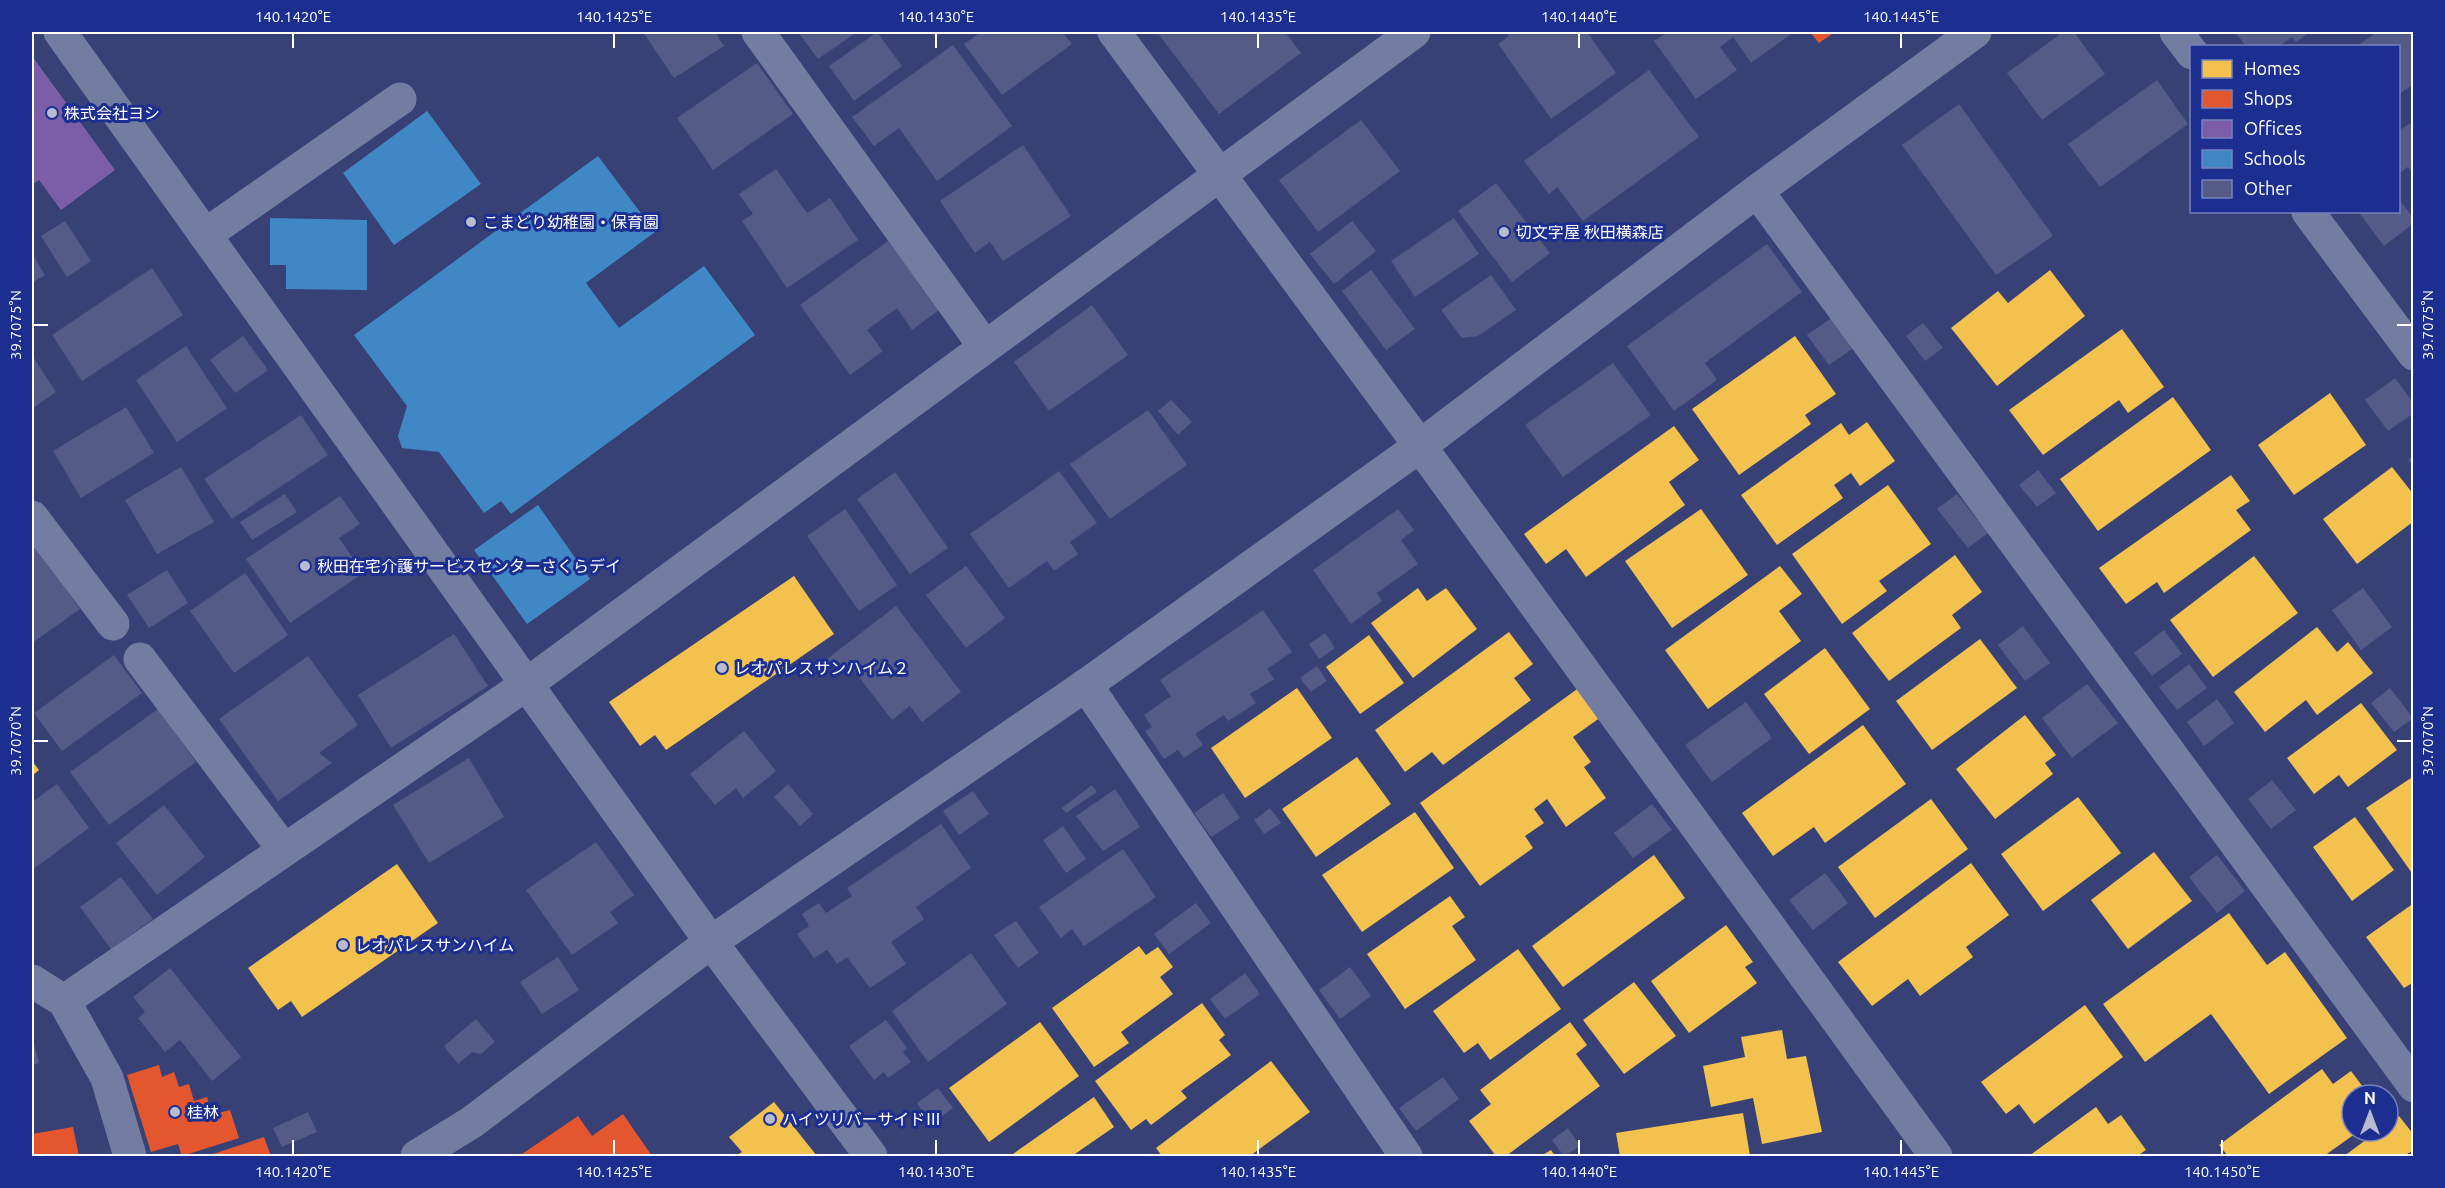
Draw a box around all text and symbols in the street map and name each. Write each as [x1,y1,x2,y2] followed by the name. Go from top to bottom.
[255,8,331,25] text: 140.1420°E
[576,8,652,25] text: 140.1425°E
[898,8,974,25] text: 140.1430°E
[1220,8,1296,25] text: 140.1435°E
[1541,8,1617,25] text: 140.1440°E
[1863,8,1939,25] text: 140.1445°E
[2190,45,2400,213] legend
[2244,58,2301,78] text: Homes
[2244,88,2293,108] text: Shops
[64,104,160,122] place label: 株式会社ヨシ
[45,106,59,120] marker: 株式会社ヨシ
[2244,118,2302,138] text: Offices
[2244,148,2306,168] text: Schools
[2244,178,2292,198] text: Other
[483,213,659,231] place label: こまどり幼稚園・保育園
[464,215,478,229] marker: こまどり幼稚園・保育園
[1516,223,1664,241] place label: 切文字屋 秋田横森店
[1497,225,1511,239] marker: 切文字屋 秋田横森店
[7,290,24,360] text: 39.7075°N
[2419,290,2436,360] text: 39.7075°N
[317,557,621,575] place label: 秋田在宅介護サービスセンターさくらデイ
[298,559,312,573] marker: 秋田在宅介護サービスセンターさくらデイ
[734,659,909,677] place label: レオパレスサンハイム２
[715,661,729,675] marker: レオパレスサンハイム２
[7,706,24,776] text: 39.7070°N
[2419,706,2436,776] text: 39.7070°N
[355,936,514,954] place label: レオパレスサンハイム
[336,938,350,952] marker: レオパレスサンハイム
[2340,1083,2400,1143] north arrow
[2364,1089,2376,1107] text: N
[187,1103,219,1121] place label: 桂林
[168,1105,182,1119] marker: 桂林
[782,1110,941,1128] place label: ハイツリバーサイドⅢ
[763,1112,777,1126] marker: ハイツリバーサイドⅢ
[255,1163,331,1180] text: 140.1420°E
[576,1163,652,1180] text: 140.1425°E
[898,1163,974,1180] text: 140.1430°E
[1220,1163,1296,1180] text: 140.1435°E
[1541,1163,1617,1180] text: 140.1440°E
[1863,1163,1939,1180] text: 140.1445°E
[2184,1163,2260,1180] text: 140.1450°E

